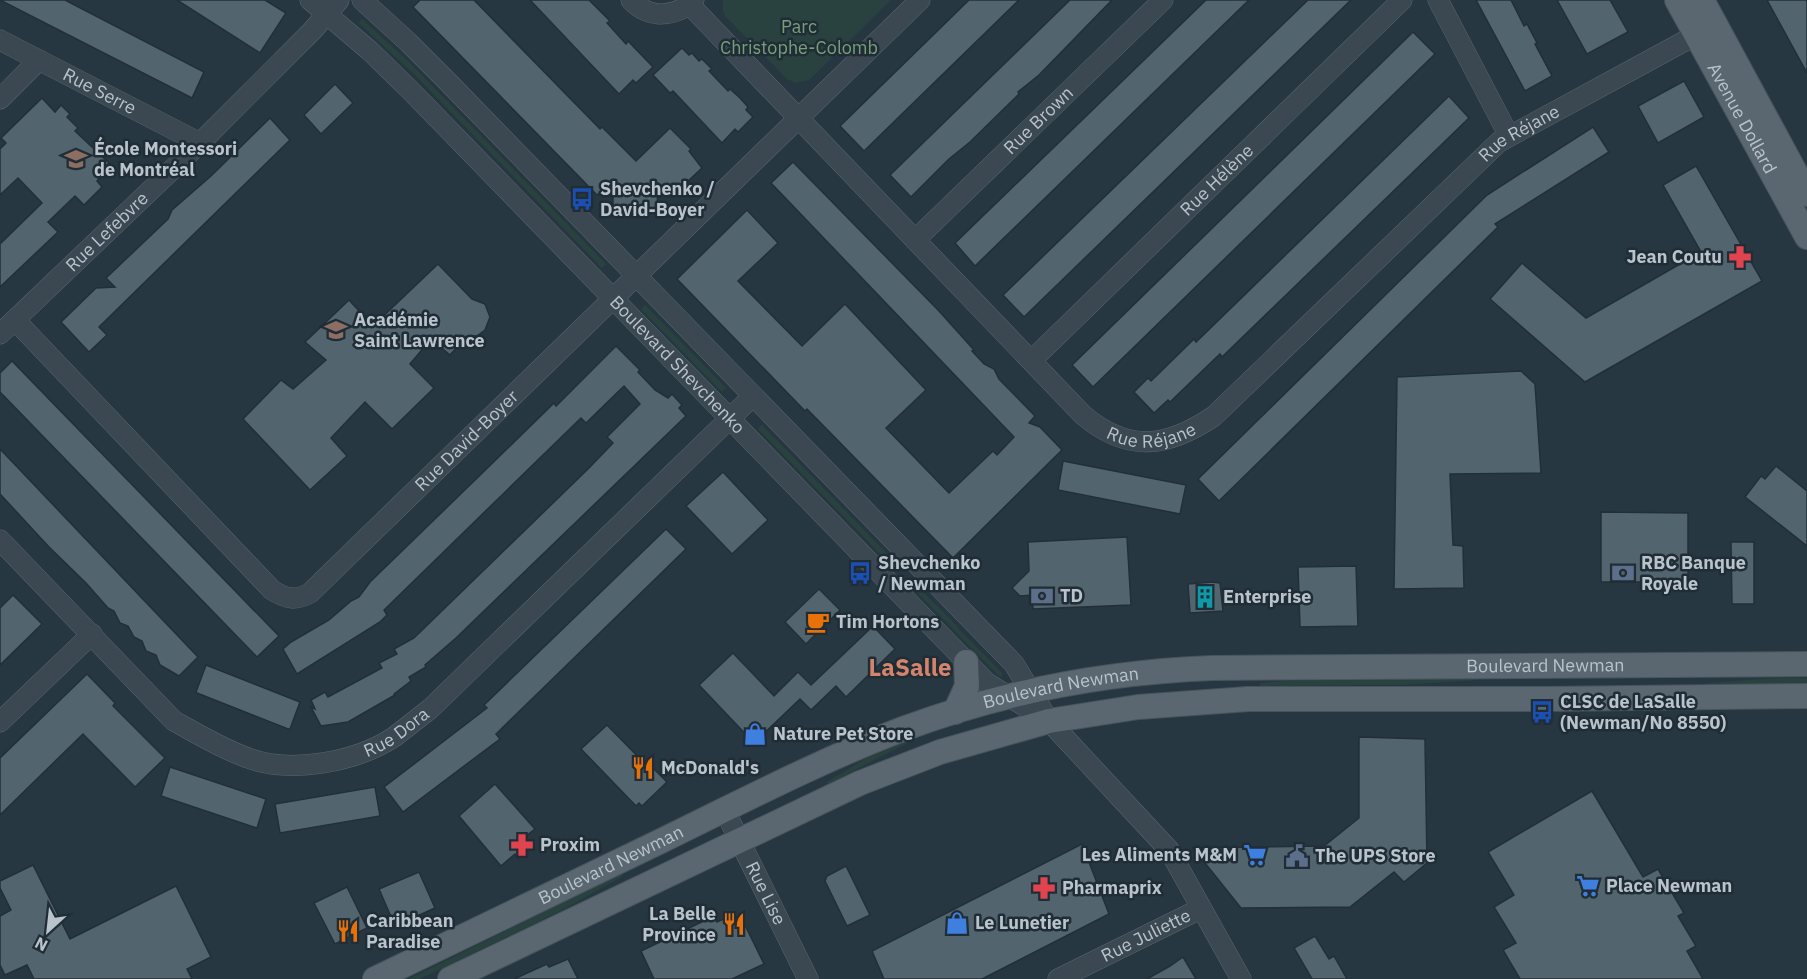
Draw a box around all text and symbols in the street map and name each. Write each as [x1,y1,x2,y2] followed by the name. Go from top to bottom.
[720,15,878,59] park label: Parc Christophe-Colomb
[1703,59,1782,178] street label: Avenue Dollard
[59,62,140,119] street label: Rue Serre
[999,81,1078,159] street label: Rue Brown
[1473,99,1563,167] street label: Rue Réjane
[94,136,237,181] place label: École Montessori de Montréal
[1175,139,1258,221] street label: Rue Hélène
[63,146,89,172] school or university icon: École Montessori de Montréal
[600,177,715,221] place label: Shevchenko / David-Boyer
[60,186,153,276] street label: Rue Lefebvre
[569,186,595,212] bus stop icon: Shevchenko / David-Boyer
[1727,244,1753,270] pharmacy icon: Jean Coutu
[1626,245,1722,268] place label: Jean Coutu
[605,290,750,438] street label: Boulevard Shevchenko
[354,308,485,352] place label: Académie Saint Lawrence
[323,317,349,343] school or university icon: Académie Saint Lawrence
[410,384,523,496] street label: Rue David-Boyer
[1103,417,1200,453] street label: Rue Réjane
[878,551,980,595] place label: Shevchenko / Newman
[1641,551,1746,595] place label: RBC Banque Royale
[847,560,873,586] bus stop icon: Shevchenko / Newman
[1610,560,1636,586] bank icon: RBC Banque Royale
[1029,583,1055,609] bank icon: TD
[1060,584,1083,607] place label: TD
[1192,584,1218,610] building icon: Enterprise
[1223,585,1311,608] place label: Enterprise
[805,609,831,635] cafe icon: Tim Hortons
[836,610,939,633] place label: Tim Hortons
[869,651,951,683] district label: LaSalle
[1466,653,1625,677] street label: Boulevard Newman
[980,661,1140,714] street label: Boulevard Newman
[1560,690,1726,734] place label: CLSC de LaSalle (Newman/No 8550)
[1529,699,1555,725] bus stop icon: CLSC de LaSalle (Newman/No 8550)
[360,702,434,762] street label: Rue Dora
[742,721,768,747] shop icon: Nature Pet Store
[773,722,913,745] place label: Nature Pet Store
[630,755,656,781] restaurant icon: McDonald's
[661,756,759,779] place label: McDonald's
[535,820,687,909] street label: Boulevard Newman
[509,832,535,858] pharmacy icon: Proxim
[540,833,600,856] place label: Proxim
[1242,842,1268,868] supermarket icon: Les Aliments M&M
[1082,843,1237,866] place label: Les Aliments M&M
[1284,843,1310,869] public building icon: The UPS Store
[1315,844,1436,867] place label: The UPS Store
[741,857,792,929] street label: Rue Lise
[1575,873,1601,899] supermarket icon: Place Newman
[1606,874,1732,897] place label: Place Newman
[1031,875,1057,901] pharmacy icon: Pharmaprix
[1062,876,1162,899] place label: Pharmaprix
[18,901,78,961] north arrow
[642,902,716,946] place label: La Belle Province
[1097,903,1194,967] street label: Rue Juliette
[366,909,453,953] place label: Caribbean Paradise
[944,910,970,936] shop icon: Le Lunetier
[721,911,747,937] restaurant icon: La Belle Province
[975,911,1069,934] place label: Le Lunetier
[335,918,361,944] restaurant icon: Caribbean Paradise
[31,933,51,956] text: N

